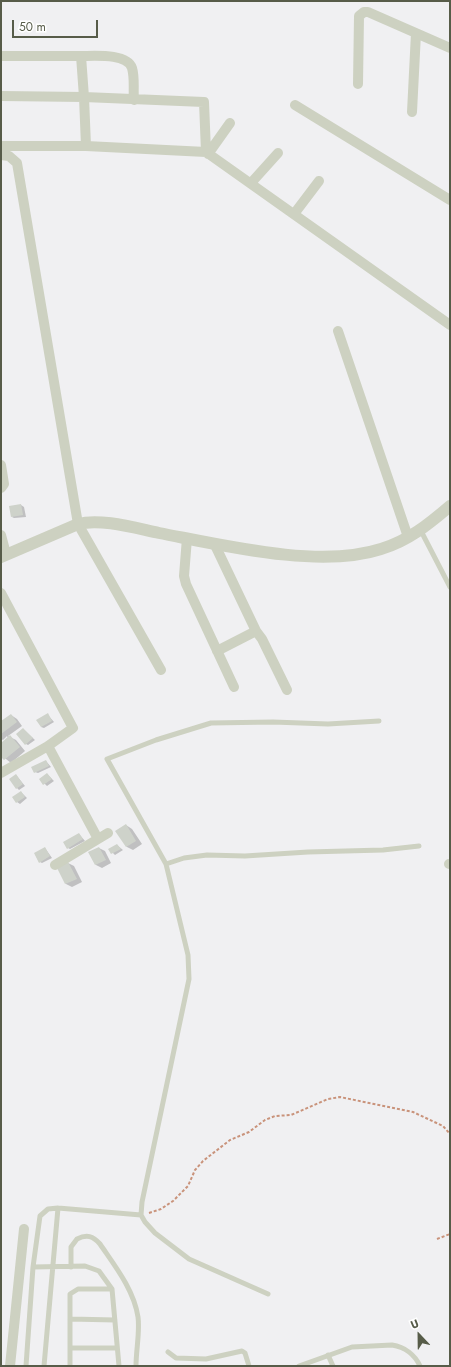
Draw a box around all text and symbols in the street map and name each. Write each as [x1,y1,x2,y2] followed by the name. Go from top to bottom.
[14,12,100,38] scale bar
[19,18,46,36] text: 50 m
[399,1315,439,1355] north arrow
[408,1315,421,1333] text: U

